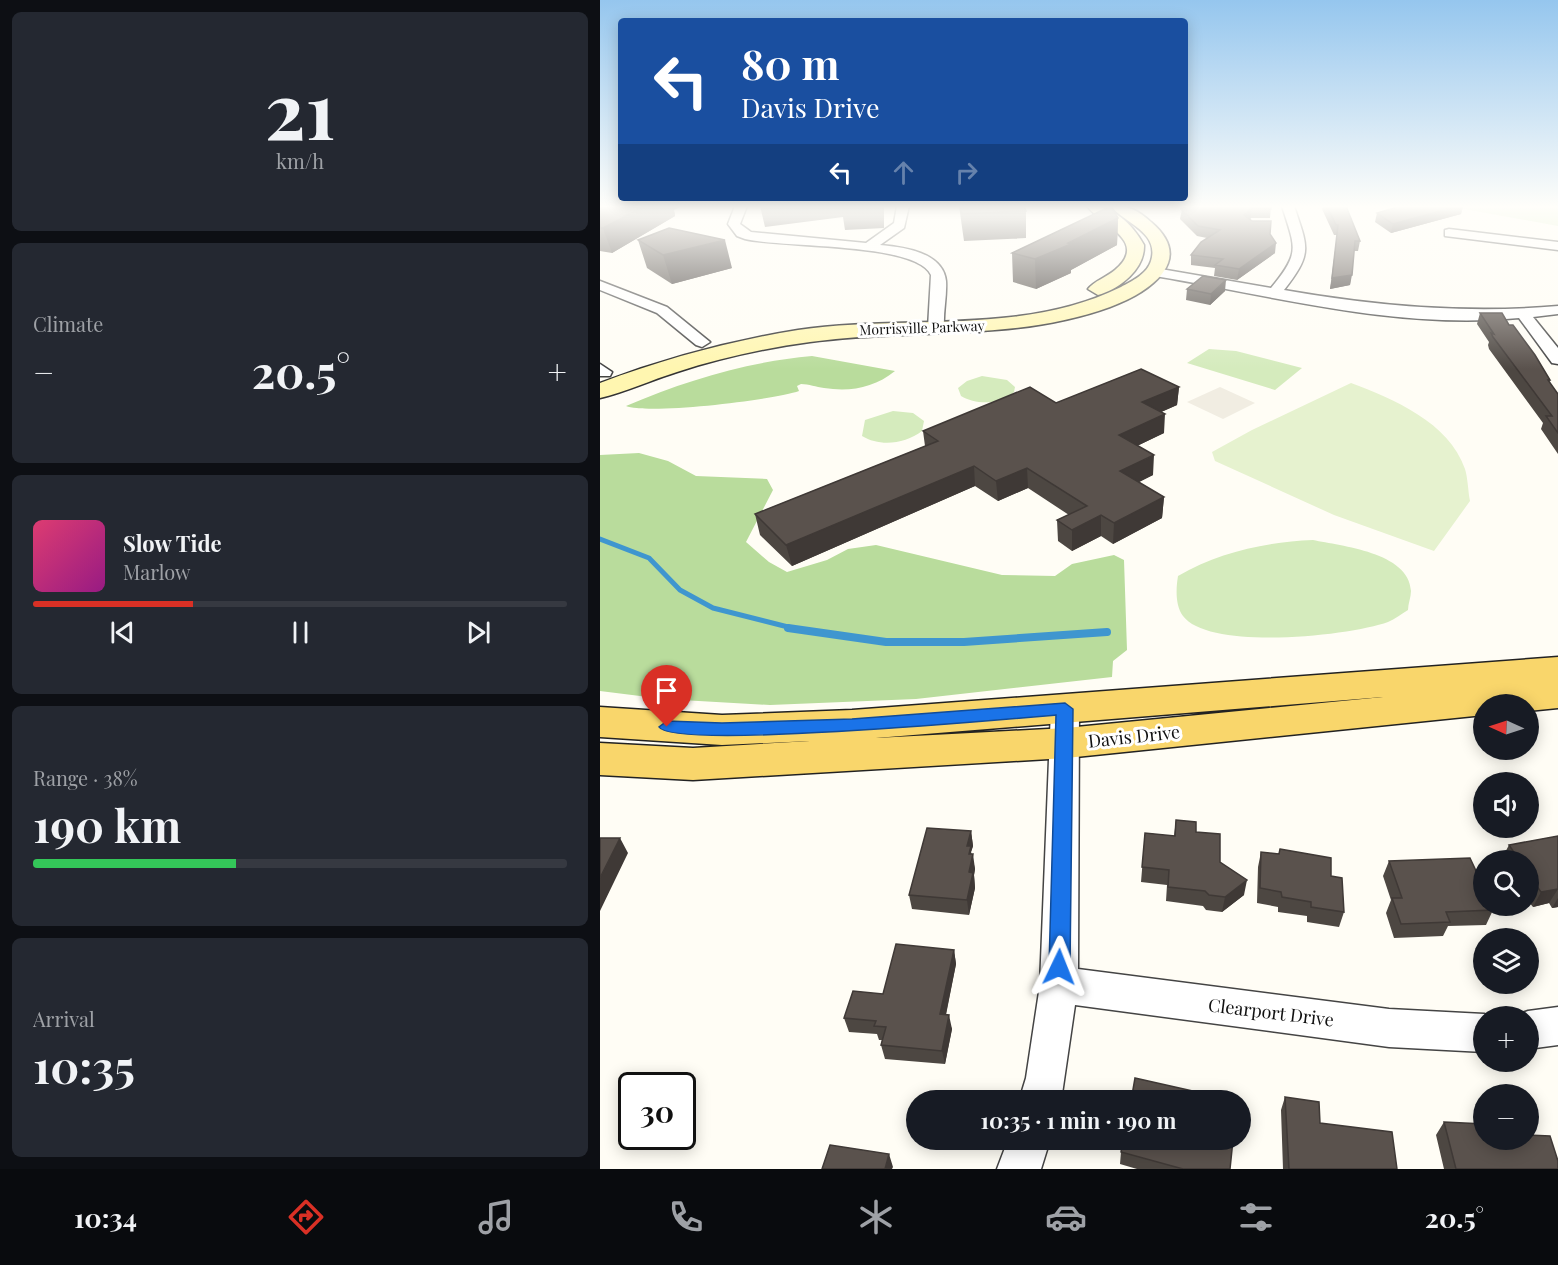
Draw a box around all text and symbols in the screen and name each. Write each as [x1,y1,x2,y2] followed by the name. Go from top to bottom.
[741,35,839,91] text: 80 m
[642,42,720,120] icon: left
[265,56,335,160] text: 21
[741,89,880,125] text: Davis Drive
[276,147,324,174] text: km/h
[824,156,857,189] icon: left
[887,156,920,189] icon: ahead
[950,156,983,189] icon: right
[33,310,103,337] text: Climate
[859,316,985,339] street label: Morrisville Parkway
[252,340,350,400] text: 20.5°
[33,349,54,393] text: −
[548,349,567,393] text: +
[123,528,222,558] text: Slow Tide
[123,558,191,585] text: Marlow
[106,616,139,649] icon: previous
[284,616,317,649] icon: pause
[462,616,495,649] icon: next
[641,665,692,727] pin
[650,674,683,707] icon: arrive
[1473,694,1539,760] north arrow
[1473,694,1539,1150] map controls
[1087,719,1181,753] street label: Davis Drive
[33,764,138,791] text: Range · 38%
[1473,772,1539,838] button: sound
[33,794,181,854] text: 190 km
[1473,850,1539,916] button: search
[1473,928,1539,994] button: layers
[1027,935,1091,999] position arrow
[1207,992,1335,1032] street label: Clearport Drive
[33,1005,95,1032] text: Arrival
[1473,1006,1539,1072] button: +
[33,1035,135,1095] text: 10:35
[618,1072,696,1150] speed limit sign: 30
[1473,1084,1539,1150] button: −
[981,1105,1176,1135] text: 10:35 · 1 min · 190 m
[285,1196,327,1238] icon: directions
[475,1196,517,1238] icon: music
[665,1196,707,1238] icon: phone
[855,1196,897,1238] icon: climate
[1045,1196,1087,1238] icon: car
[1235,1196,1277,1238] icon: filters
[74,1199,137,1235] text: 10:34
[1425,1199,1484,1235] text: 20.5°

